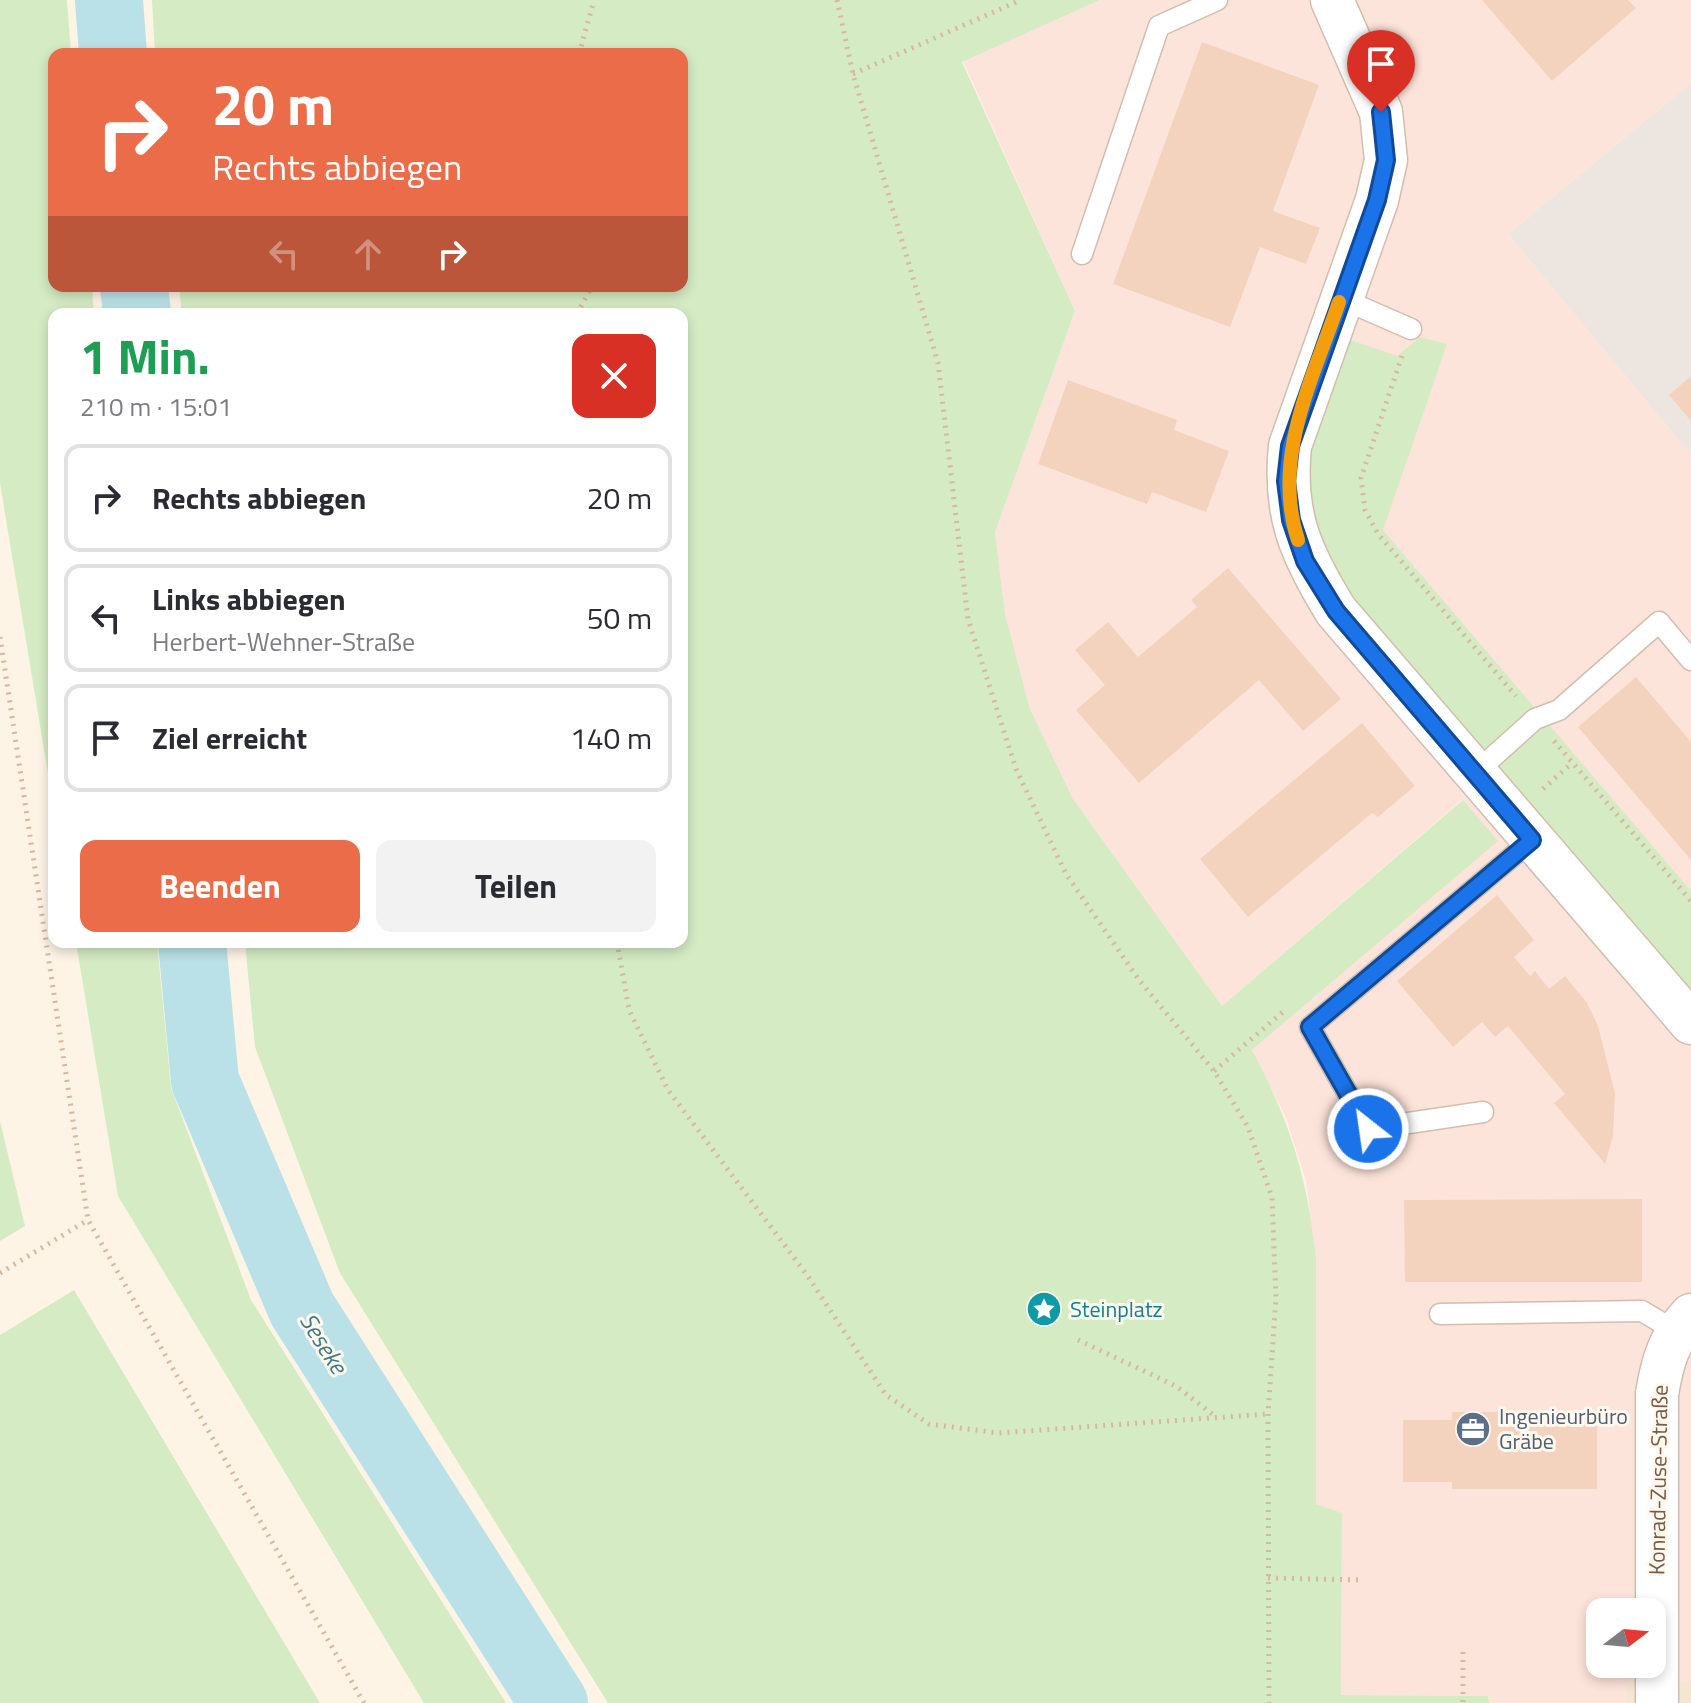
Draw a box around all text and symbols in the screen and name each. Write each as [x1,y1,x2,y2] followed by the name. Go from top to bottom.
[1347,30,1415,112] pin
[1359,42,1403,86] icon: arrive
[212,62,334,147] text: 20 m
[80,80,184,184] icon: right
[212,139,462,194] text: Rechts abbiegen
[262,232,306,276] icon: left
[346,232,390,276] icon: ahead
[430,232,474,276] icon: right
[80,320,210,393] text: 1 Min.
[572,334,656,418] button: close
[80,387,232,426] text: 210 m · 15:01
[152,475,366,521] text: Rechts abbiegen
[587,475,652,521] text: 20 m
[84,476,128,520] icon: right
[152,576,346,622] text: Links abbiegen
[587,595,652,641] text: 50 m
[84,596,128,640] icon: left
[152,622,415,661] text: Herbert-Wehner-Straße
[152,715,307,761] text: Ziel erreicht
[570,715,652,761] text: 140 m
[84,716,128,760] icon: arrive
[80,840,360,932] button: Beenden
[376,840,656,932] button: Teilen
[1326,1087,1410,1171] position arrow
[1025,1290,1063,1328] place icon: Steinplatz
[1070,1292,1163,1326] place label: Steinplatz
[291,1306,358,1382] water label: Seseke
[1639,1385,1677,1575] street label: Konrad-Zuse-Straße
[1499,1399,1628,1458] place label: Ingenieurbüro Gräbe
[1454,1410,1492,1448] office icon: Ingenieurbüro Gräbe
[1586,1598,1666,1678] north arrow
[1586,1598,1666,1678] map controls

